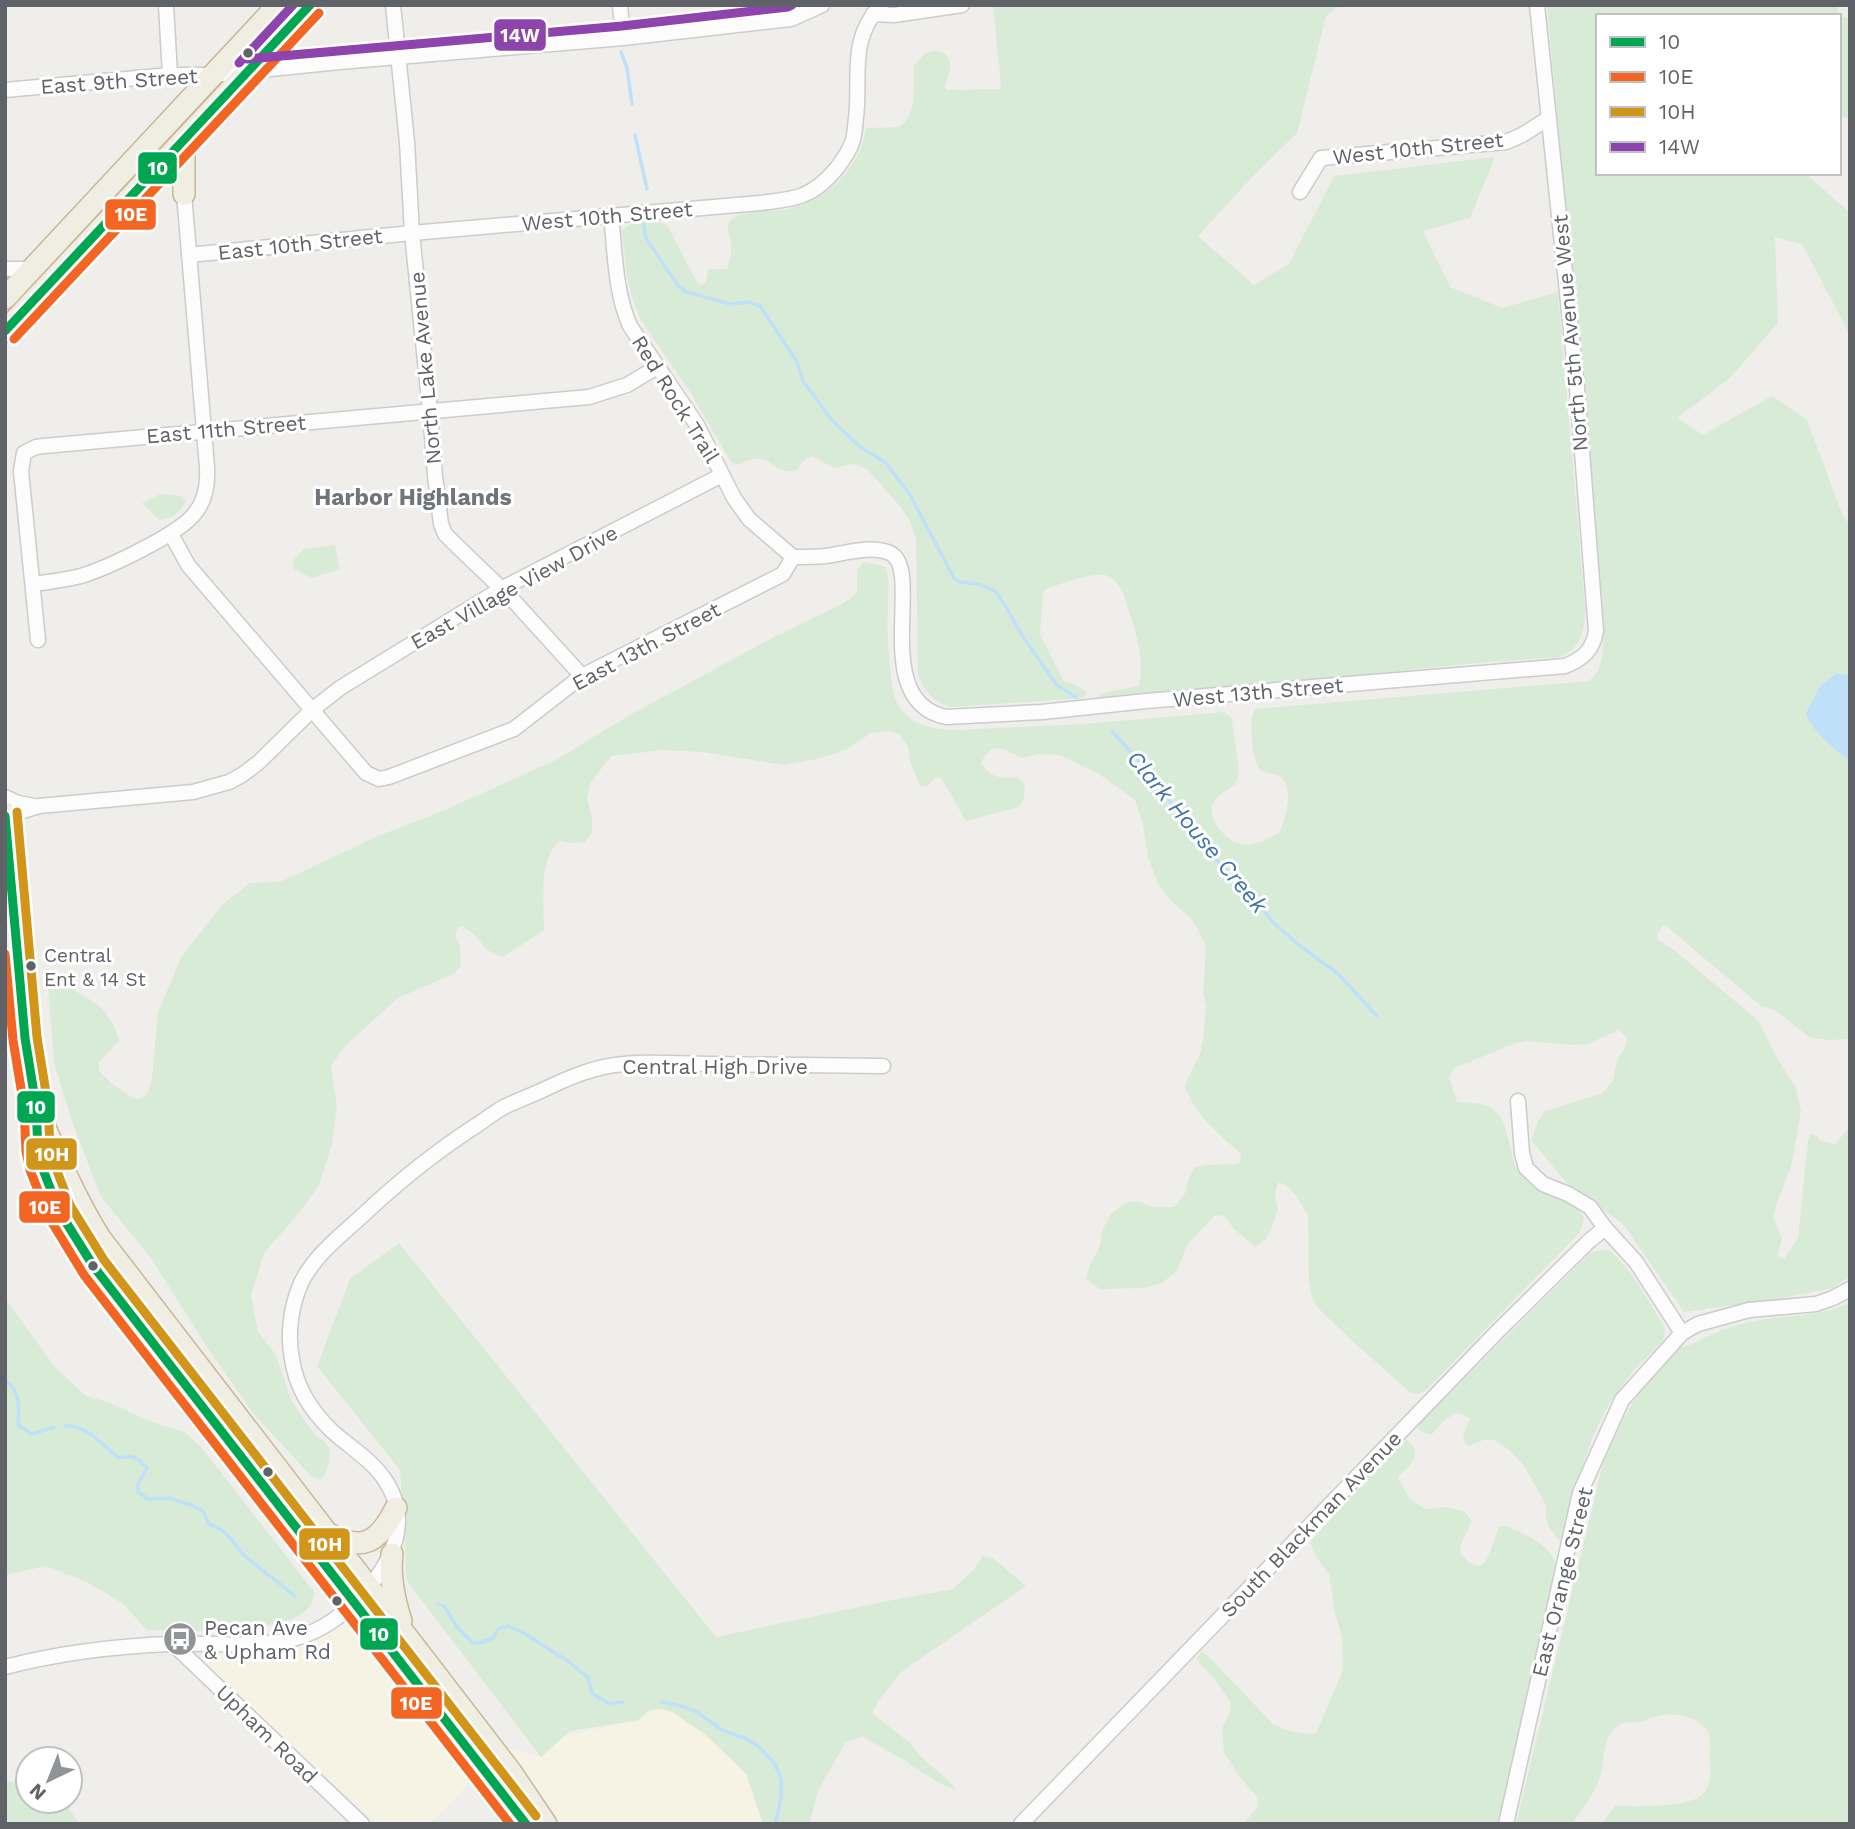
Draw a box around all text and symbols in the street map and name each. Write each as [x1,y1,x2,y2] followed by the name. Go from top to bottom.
[1596,14,1841,175] legend
[493,18,547,52] line badge: 14W
[500,24,540,47] text: 14W
[1659,29,1680,54] text: 10
[241,46,255,60] unlabelled marker
[40,63,199,99] street label: East 9th Street
[1659,64,1694,89] text: 10E
[1659,99,1696,124] text: 10H
[1331,127,1505,169] street label: West 10th Street
[1659,134,1700,159] text: 14W
[137,151,178,185] line badge: 10
[148,157,168,180] text: 10
[520,196,694,236] street label: West 10th Street
[104,198,157,231] line badge: 10E
[115,203,147,226] text: 10E
[1547,213,1593,452] street label: North 5th Avenue West
[216,223,384,265] street label: East 10th Street
[404,271,446,465] street label: North Lake Avenue
[627,331,725,468] street label: Red Rock Trail
[145,410,307,448] street label: East 11th Street
[314,484,512,511] district label: Harbor Highlands
[406,520,622,654] street label: East Village View Drive
[568,596,725,696] street label: East 13th Street
[1172,672,1344,712] street label: West 13th Street
[1121,745,1274,920] water label: Clark House Creek
[44,944,146,991] place label: Central Ent & 14 St
[24,959,38,973] marker: Central Ent & 14 St
[622,1054,808,1079] street label: Central High Drive
[16,1090,56,1124] line badge: 10
[26,1096,46,1119] text: 10
[25,1137,78,1171] line badge: 10H
[35,1143,69,1166] text: 10H
[18,1190,71,1224] line badge: 10E
[29,1196,61,1219] text: 10E
[86,1259,100,1273] unlabelled marker
[1215,1426,1407,1622] street label: South Blackman Avenue
[261,1465,275,1479] unlabelled marker
[1526,1484,1598,1679] street label: East Orange Street
[298,1527,351,1561] line badge: 10H
[308,1533,342,1556] text: 10H
[330,1594,344,1608] unlabelled marker
[204,1615,331,1664] place label: Pecan Ave & Upham Rd
[359,1617,399,1651] line badge: 10
[161,1620,199,1658] bus stop icon: Pecan Ave & Upham Rd
[369,1623,389,1646] text: 10
[211,1679,323,1789] street label: Upham Road
[390,1686,443,1720] line badge: 10E
[400,1692,432,1715] text: 10E
[14,1745,84,1815] north arrow
[25,1779,51,1805] text: N

